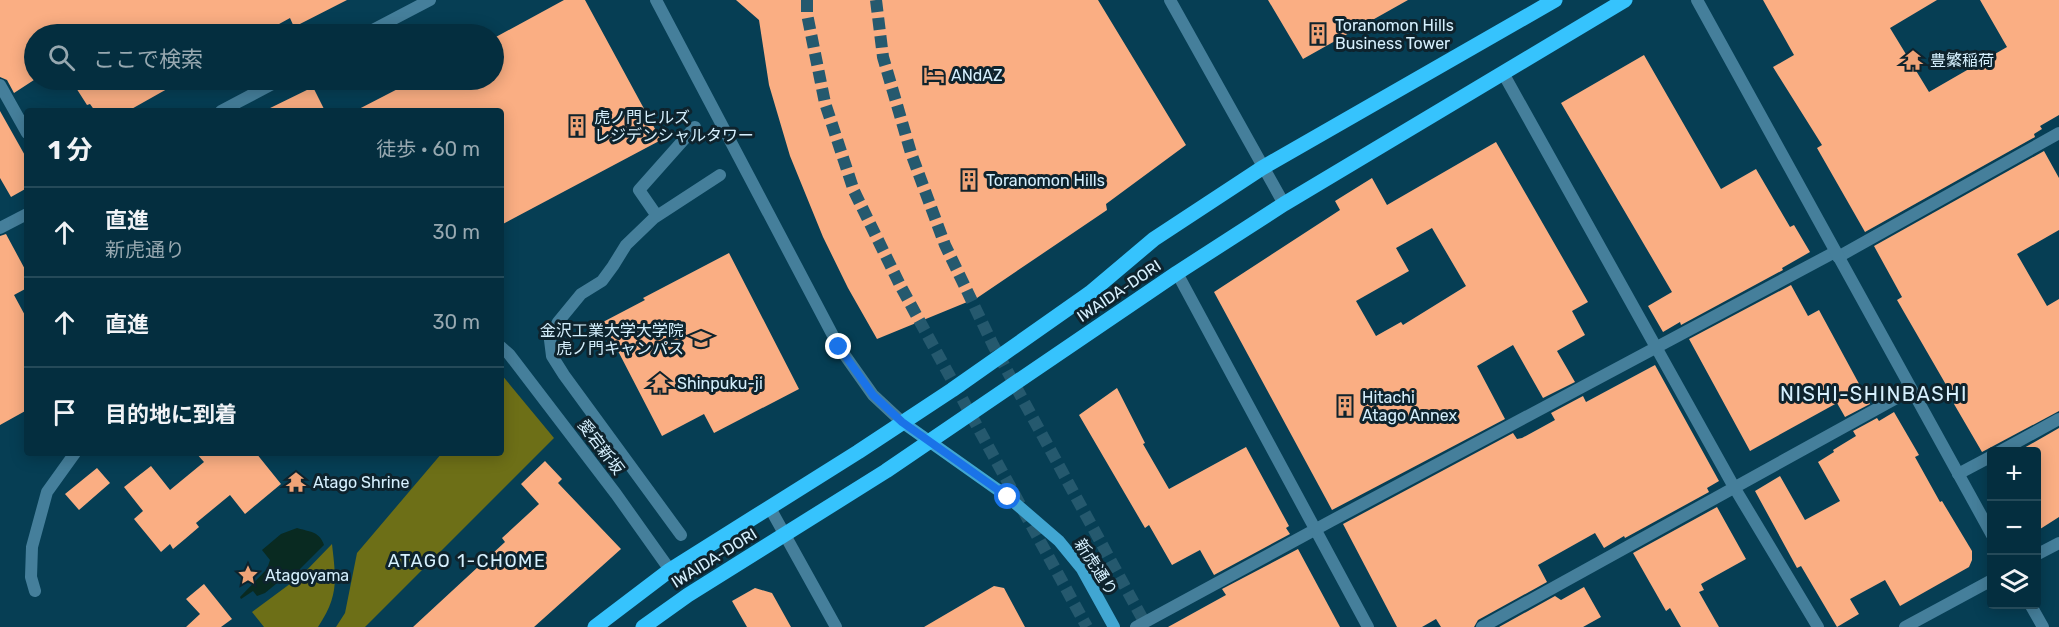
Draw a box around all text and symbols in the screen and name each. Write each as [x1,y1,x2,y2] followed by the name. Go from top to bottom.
[1335,16,1454,53] place label: Toranomon Hills Business Tower
[1306,22,1330,46] building icon: Toranomon Hills Business Tower
[24,24,504,90] search box
[45,41,78,74] icon: search
[93,46,203,73] text: ここで検索
[1901,48,1925,72] temple icon: 豊繁稲荷
[1930,51,1994,70] place label: 豊繁稲荷
[922,63,946,87] hotel icon: ANdAZ
[951,66,1003,85] place label: ANdAZ
[594,108,754,145] place label: 虎ノ門ヒルズ レジデンシャルタワー
[565,114,589,138] building icon: 虎ノ門ヒルズ レジデンシャルタワー
[48,135,92,166] text: 1 分
[376,137,480,161] text: 徒歩 · 60 m
[957,168,981,192] building icon: Toranomon Hills
[986,171,1105,190] place label: Toranomon Hills
[105,207,149,234] text: 直進
[48,216,81,249] icon: ahead
[433,220,480,244] text: 30 m
[105,238,185,262] text: 新虎通り
[1073,256,1165,326] street label: IWAIDA-DORI
[48,306,81,339] icon: ahead
[433,310,480,334] text: 30 m
[105,311,149,338] text: 直進
[540,321,684,358] place label: 金沢工業大学大学院 虎ノ門キャンパス
[689,327,713,351] school or university icon: 金沢工業大学大学院 虎ノ門キャンパス
[825,333,851,359] route end
[648,371,672,395] temple icon: Shinpuku-ji
[677,374,763,393] place label: Shinpuku-ji
[1780,382,1968,406] district label: NISHI-SHINBASHI
[1362,388,1458,425] place label: Hitachi Atago Annex
[1333,394,1357,418] building icon: Hitachi Atago Annex
[48,396,81,429] icon: arrive
[105,401,237,428] text: 目的地に到着
[574,416,628,478] street label: 愛宕新坂
[1987,447,2041,609] map controls
[1987,447,2041,501] button: +
[284,470,308,494] temple icon: Atago Shrine
[313,473,409,492] place label: Atago Shrine
[994,483,1020,509] route start
[1987,501,2041,555] button: −
[668,524,760,592] street label: IWAIDA-DORI
[1071,535,1121,599] street label: 新虎通り
[388,550,546,572] district label: ATAGO 1-CHOME
[1987,555,2041,609] button: layers
[236,563,260,587] place icon: Atagoyama
[265,566,349,585] place label: Atagoyama

